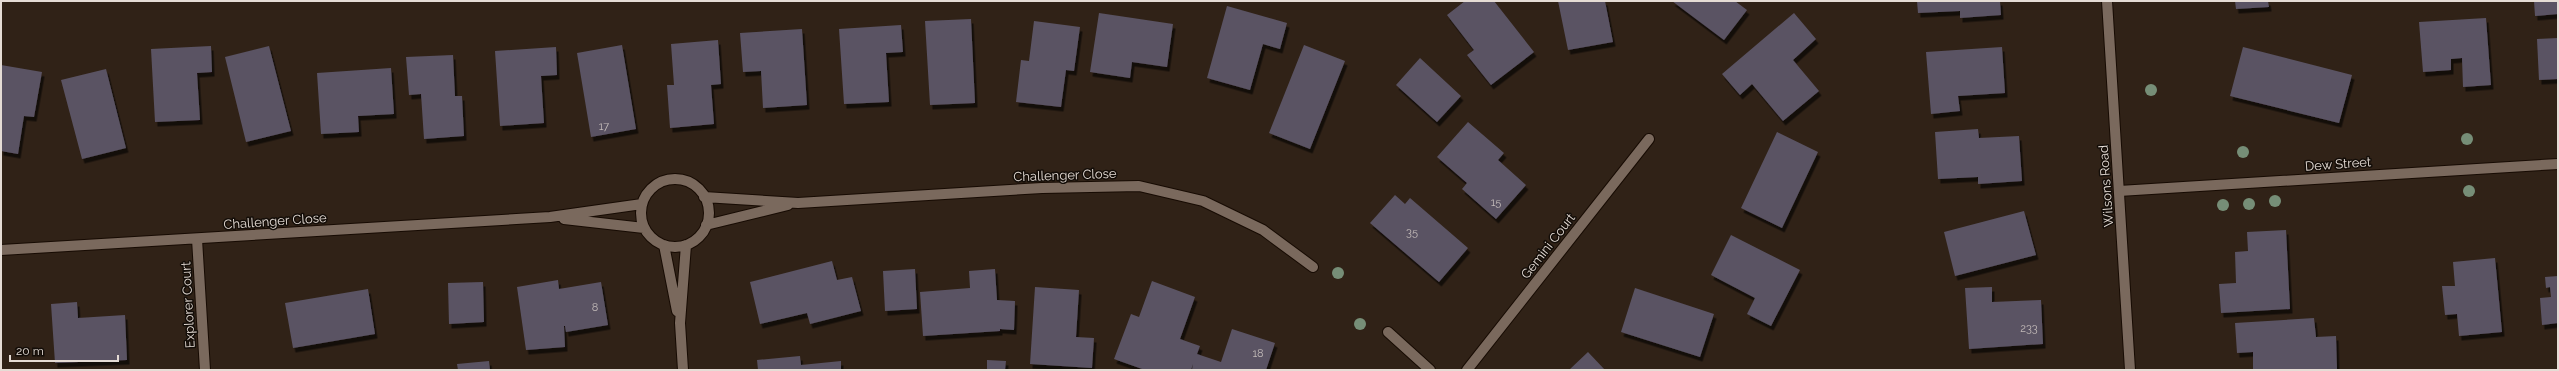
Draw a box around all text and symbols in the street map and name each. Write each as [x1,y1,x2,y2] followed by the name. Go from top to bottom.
[599,120,609,133] house number: 17
[2096,144,2116,228] street label: Wilsons Road
[2304,154,2372,174] street label: Dew Street
[1013,166,1117,184] street label: Challenger Close
[1491,196,1501,209] house number: 15
[223,210,327,232] street label: Challenger Close
[1518,210,1579,282] street label: Gemini Court
[1406,226,1418,239] house number: 35
[178,261,198,349] street label: Explorer Court
[592,301,598,314] house number: 8
[2020,322,2038,335] house number: 233
[10,337,118,363] scale bar
[16,344,44,358] text: 20 m
[1252,347,1264,360] house number: 18

